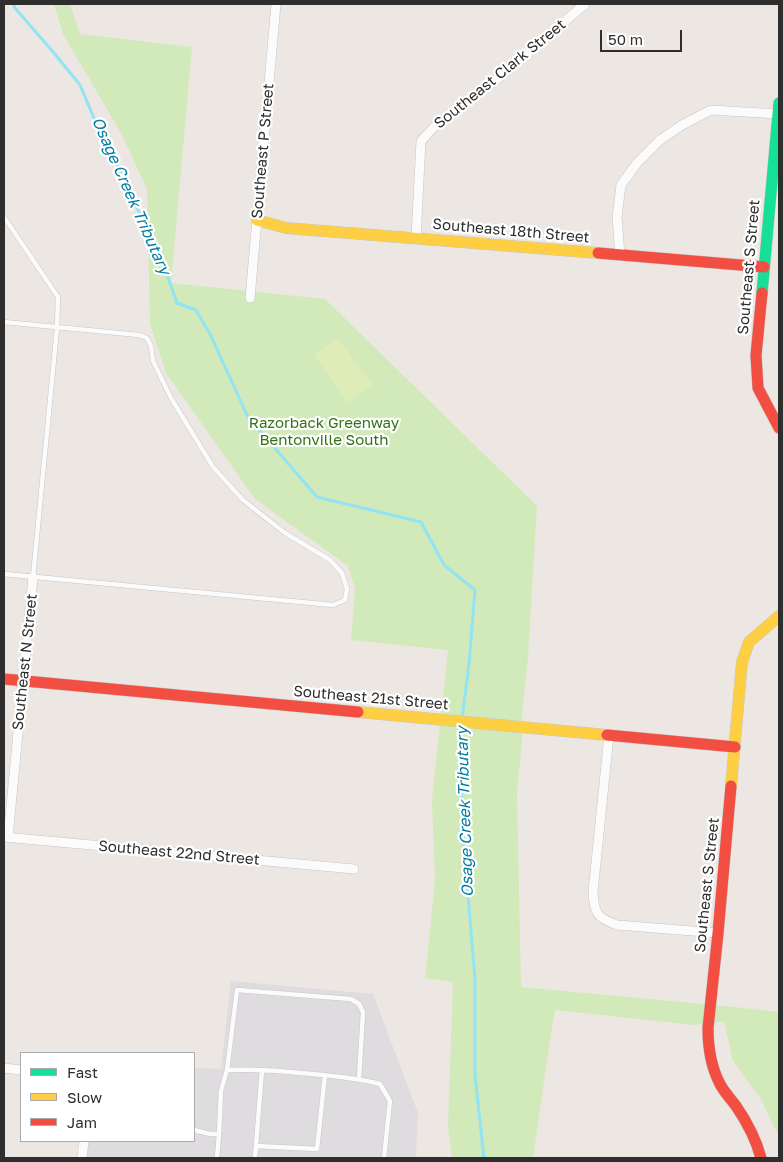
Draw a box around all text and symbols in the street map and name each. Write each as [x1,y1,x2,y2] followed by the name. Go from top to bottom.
[431,15,569,133] street label: Southeast Clark Street
[603,20,686,52] scale bar
[608,30,643,48] text: 50 m
[248,83,278,219] street label: Southeast P Street
[88,114,174,278] water label: Osage Creek Tributary
[734,199,764,335] street label: Southeast S Street
[432,215,590,247] street label: Southeast 18th Street
[249,414,399,449] park label: Razorback Greenway Bentonville South
[9,593,41,731] street label: Southeast N Street
[293,682,449,714] street label: Southeast 21st Street
[452,726,478,898] water label: Osage Creek Tributary
[691,817,723,953] street label: Southeast S Street
[98,837,260,869] street label: Southeast 22nd Street
[20,1052,195,1142] legend
[67,1063,98,1081] text: Fast
[67,1088,102,1106] text: Slow
[67,1113,97,1131] text: Jam

